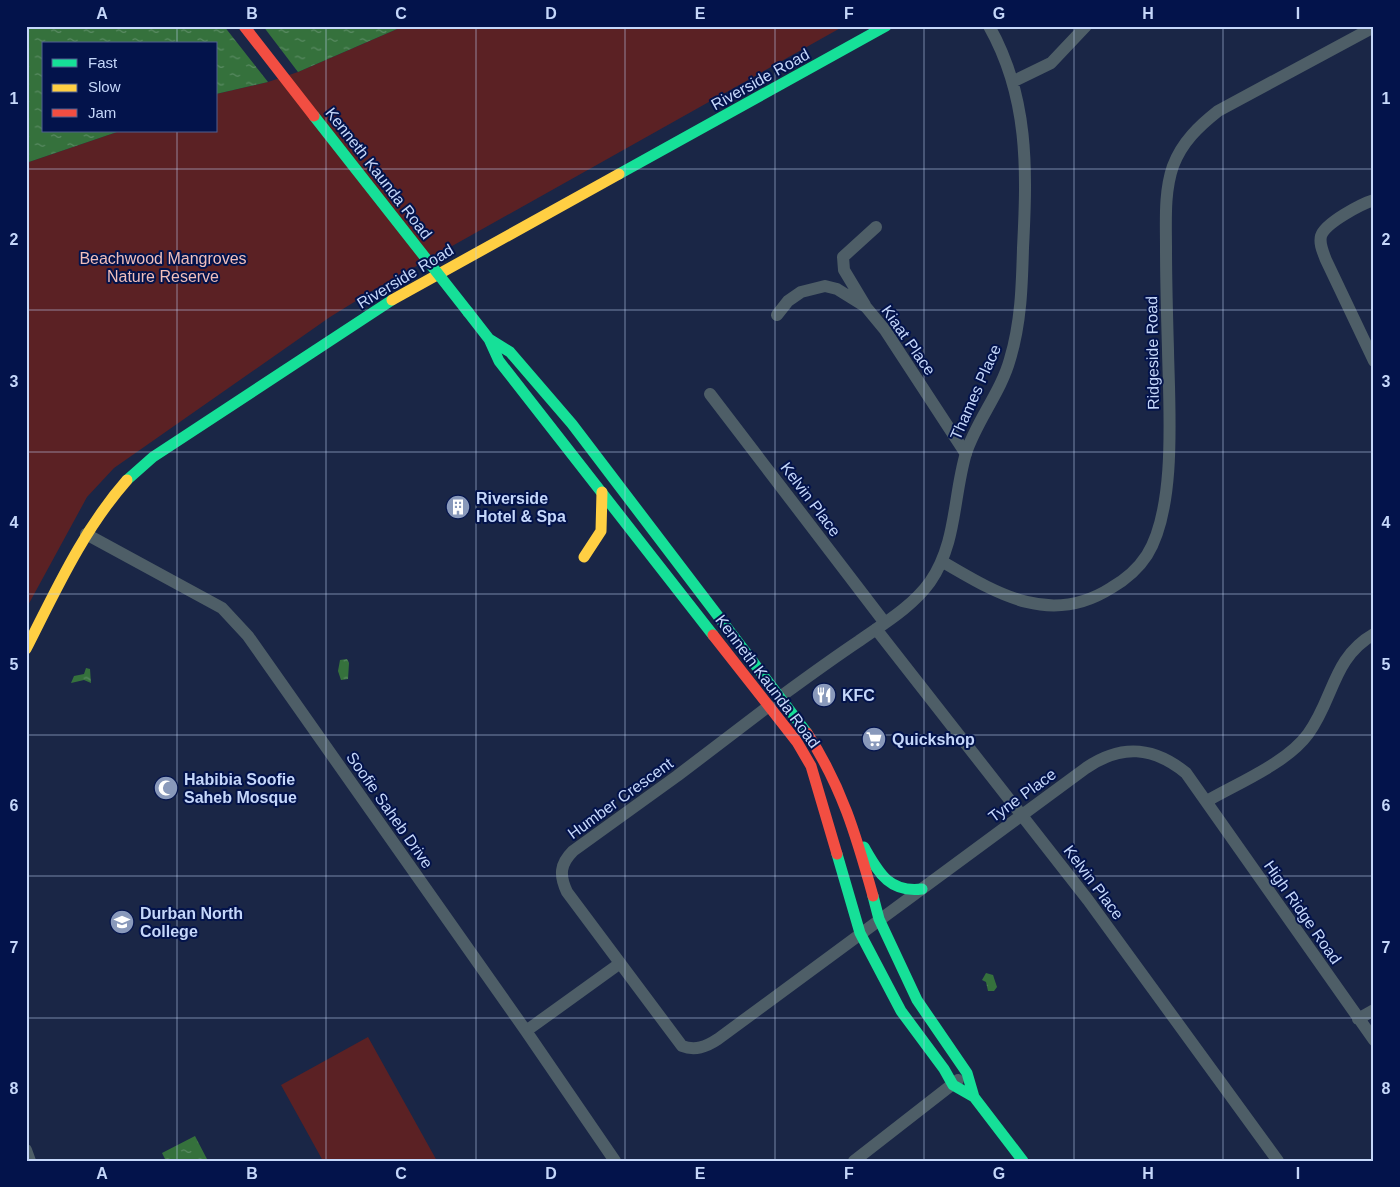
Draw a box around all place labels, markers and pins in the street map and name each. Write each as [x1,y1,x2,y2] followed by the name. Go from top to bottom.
[476,490,566,525] place label: Riverside Hotel & Spa
[445,494,471,520] building icon: Riverside Hotel & Spa
[811,682,837,708] restaurant icon: KFC
[842,687,875,704] place label: KFC
[861,726,887,752] supermarket icon: Quickshop
[892,731,975,748] place label: Quickshop
[184,771,297,806] place label: Habibia Soofie Saheb Mosque
[153,775,179,801] mosque icon: Habibia Soofie Saheb Mosque
[140,905,243,940] place label: Durban North College
[109,909,135,935] school or university icon: Durban North College

